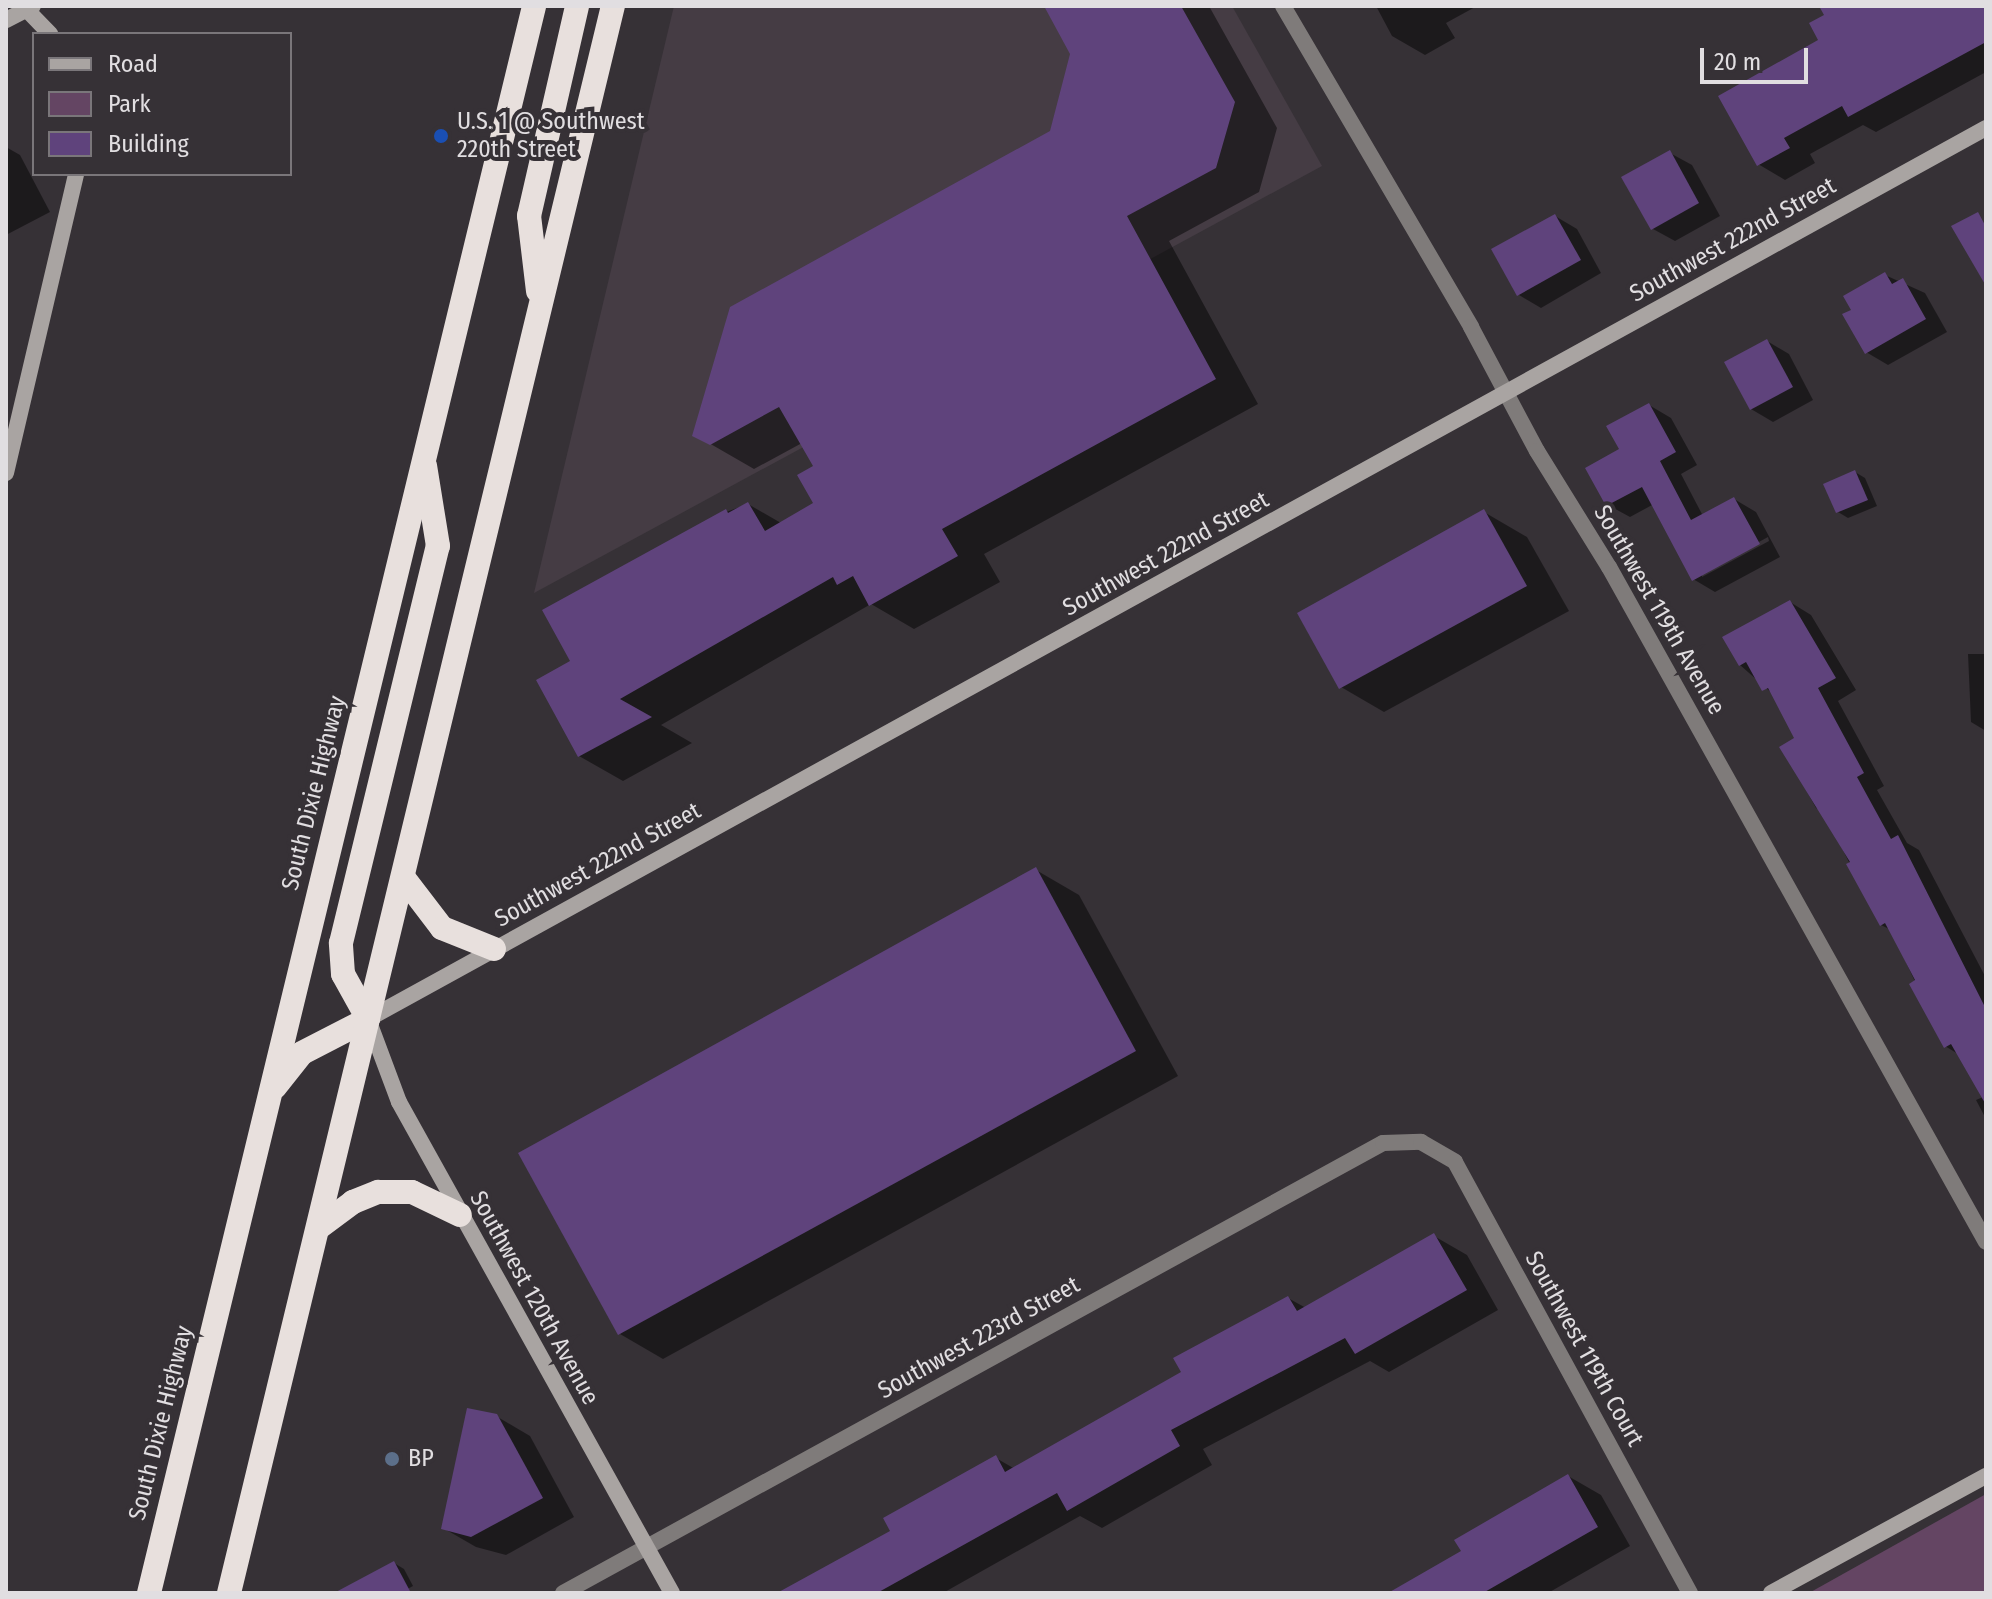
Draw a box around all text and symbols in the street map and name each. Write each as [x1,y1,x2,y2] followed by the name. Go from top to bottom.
[32,32,292,176] legend
[1704,32,1812,82] scale bar
[1714,48,1761,76] text: 20 m
[108,50,158,78] text: Road
[108,90,151,118] text: Park
[457,108,645,164] place label: U.S. 1 @ Southwest 220th Street
[432,127,450,145] marker: U.S. 1 @ Southwest 220th Street
[108,130,189,158] text: Building
[1625,171,1841,309] street label: Southwest 222nd Street
[1058,485,1274,623] street label: Southwest 222nd Street
[1587,500,1731,720] street label: Southwest 119th Avenue
[276,693,352,893] street label: South Dixie Highway
[490,796,706,934] street label: Southwest 222nd Street
[463,1186,605,1410] street label: Southwest 120th Avenue
[1519,1247,1649,1451] street label: Southwest 119th Court
[873,1271,1085,1405] street label: Southwest 223rd Street
[123,1323,199,1523] street label: South Dixie Highway
[408,1445,434,1473] place label: BP
[383,1450,401,1468] marker: BP

